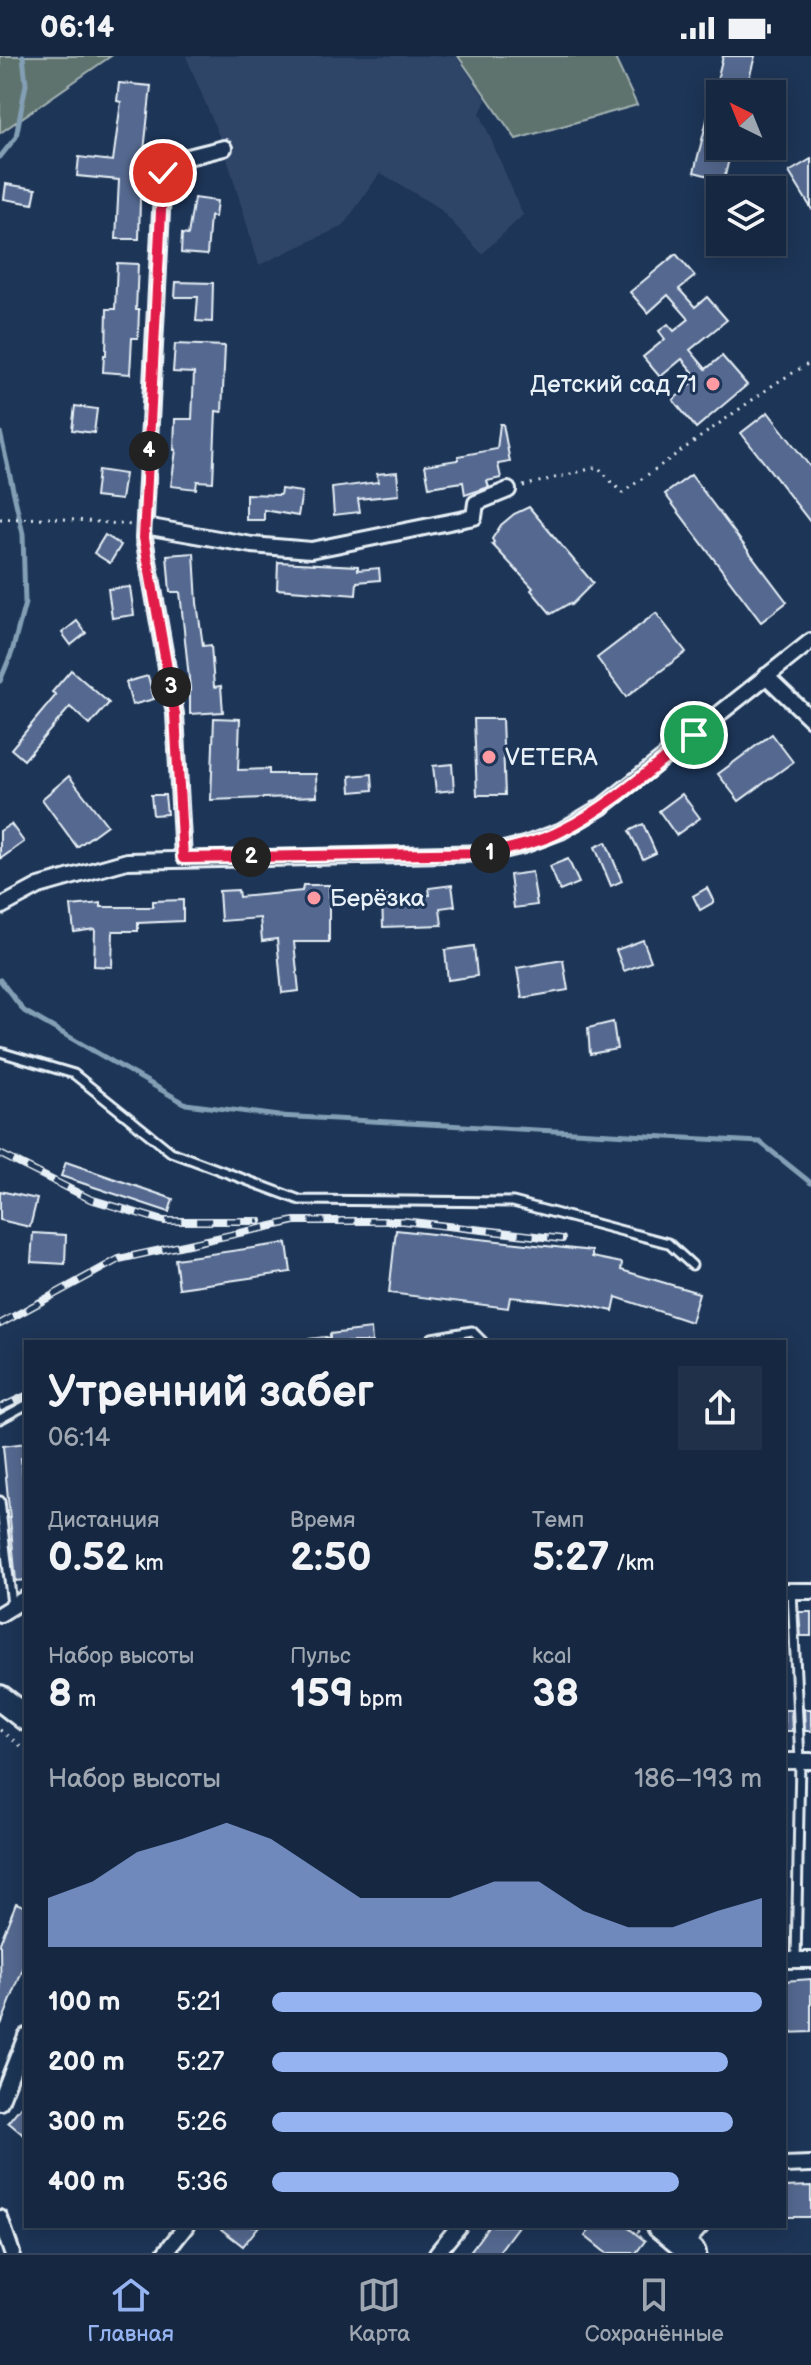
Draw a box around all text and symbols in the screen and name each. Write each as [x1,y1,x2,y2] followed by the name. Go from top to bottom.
[40,10,114,46] text: 06:14
[706,80,786,160] north arrow
[706,80,786,256] map controls
[129,139,197,207] pin
[141,151,185,195] icon: check
[706,176,786,256] button: layers
[530,370,697,399] place label: Детский сад 71
[704,375,722,393] marker: Детский сад 71
[129,431,169,471] pin: 4
[143,437,155,464] text: 4
[151,667,191,707] pin: 3
[165,673,177,700] text: 3
[660,701,728,769] pin
[672,713,716,757] icon: arrive
[505,743,598,772] place label: VETERA
[480,748,498,766] marker: VETERA
[470,833,510,873] pin: 1
[231,837,271,877] pin: 2
[485,839,495,866] text: 1
[244,843,258,870] text: 2
[330,884,425,913] place label: Берёзка
[305,889,323,907] marker: Берёзка
[48,1366,374,1419] text: Утренний забег
[678,1366,762,1450] button: share
[48,1423,110,1454] text: 06:14
[48,1507,159,1534] text: Дистанция
[290,1507,355,1534] text: Время
[532,1507,584,1534] text: Темп
[48,1534,129,1582] text: 0.52
[290,1534,372,1582] text: 2:50
[532,1534,610,1582] text: 5:27
[129,1550,164,1577] text: km
[610,1550,655,1577] text: /km
[48,1643,194,1670] text: Набор высоты
[290,1643,351,1670] text: Пульс
[532,1643,571,1670] text: kcal
[48,1670,72,1718] text: 8
[290,1670,353,1718] text: 159
[532,1670,579,1718] text: 38
[72,1686,96,1713] text: m
[353,1686,403,1713] text: bpm
[48,1764,221,1795] text: Набор высоты
[634,1764,762,1795] text: 186–193 m
[48,1987,121,2018] text: 100 m
[176,1987,221,2018] text: 5:21
[48,2047,125,2078] text: 200 m
[176,2047,224,2078] text: 5:27
[48,2107,125,2138] text: 300 m
[176,2107,227,2138] text: 5:26
[48,2167,125,2198] text: 400 m
[176,2167,228,2198] text: 5:36
[87,2273,174,2348] tab: Главная
[348,2273,410,2348] tab: Карта
[585,2273,724,2348] tab: Сохранённые

